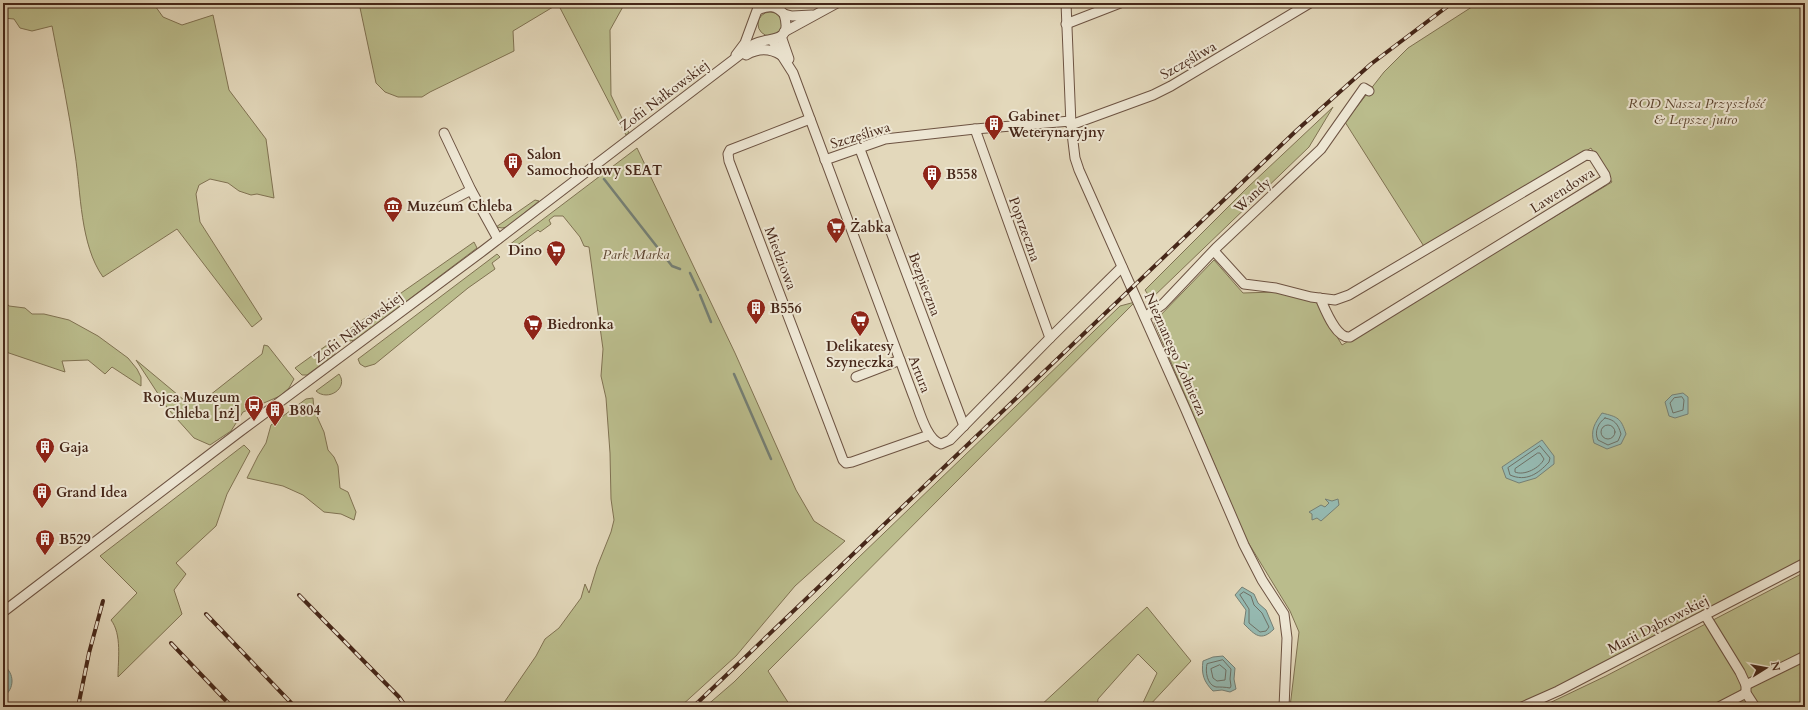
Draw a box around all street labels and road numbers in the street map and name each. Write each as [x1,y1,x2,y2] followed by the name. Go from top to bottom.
[1157,37,1220,84] street label: Szczęśliwa
[616,55,713,135] street label: Zofii Nałkowskiej
[828,117,892,154] street label: Szczęśliwa
[1527,163,1598,218] street label: Lawendowa
[1229,173,1275,218] street label: Wandy
[1004,194,1045,264] street label: Poprzeczna
[760,224,801,292] street label: Miedziowa
[904,250,945,319] street label: Bezpieczna
[310,287,407,367] street label: Zofii Nałkowskiej
[1140,290,1211,419] street label: Nieznanego Żołnierza
[904,353,935,395] street label: Artura
[1604,591,1712,658] street label: Marii Dąbrowskiej

